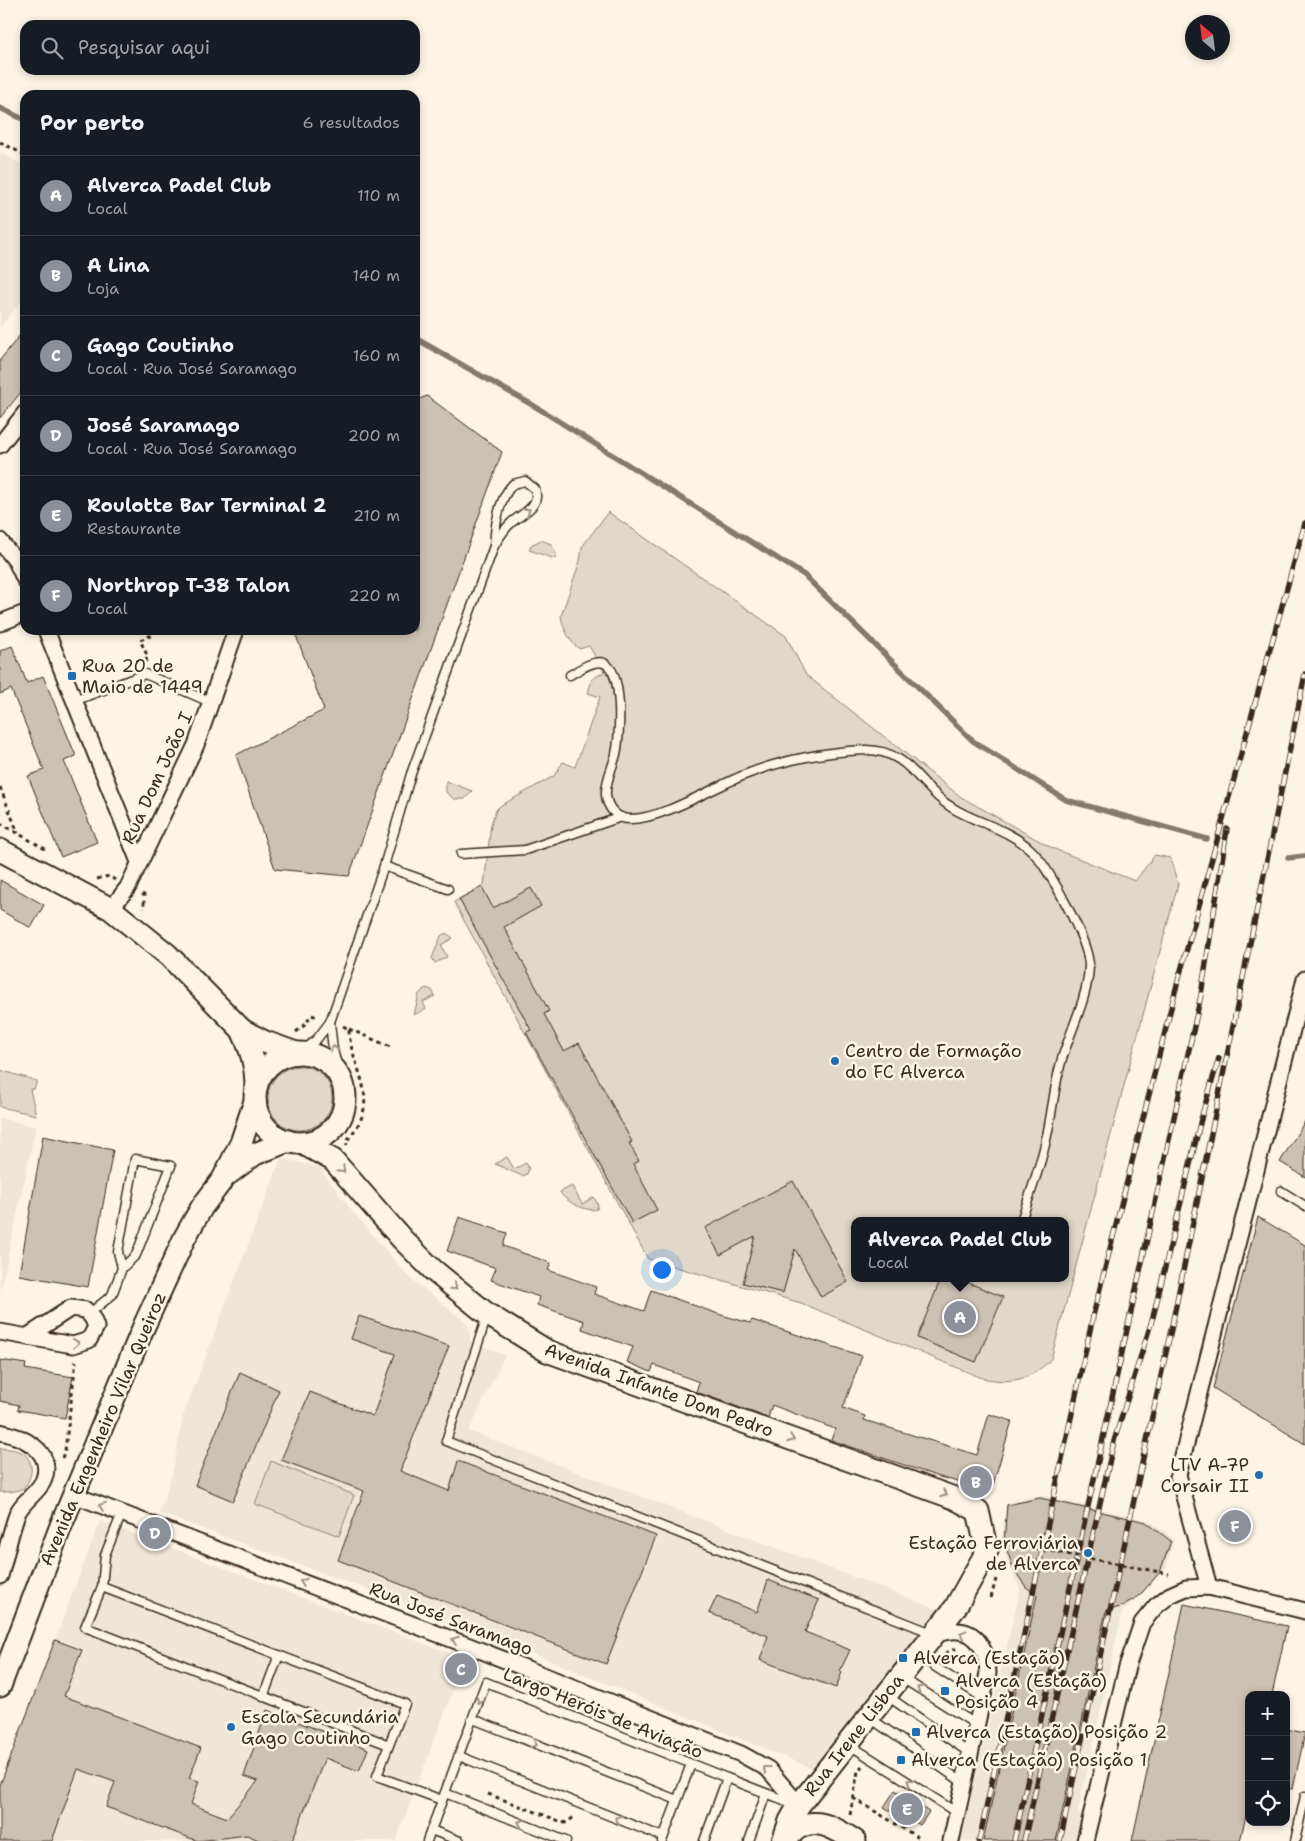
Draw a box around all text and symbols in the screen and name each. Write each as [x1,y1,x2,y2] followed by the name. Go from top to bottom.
[1185,15,1230,60] north arrow
[20,20,420,75] search box
[38,34,66,62] icon: search
[78,35,210,60] text: Pesquisar aqui
[40,109,144,137] text: Por perto
[302,112,400,133] text: 6 resultados
[87,173,271,198] text: Alverca Padel Club
[50,185,62,206] text: A
[357,185,400,206] text: 110 m
[87,198,128,219] text: Local
[87,253,149,278] text: A Lina
[51,265,61,286] text: B
[353,265,400,286] text: 140 m
[87,278,119,299] text: Loja
[87,333,234,358] text: Gago Coutinho
[51,345,61,366] text: C
[353,345,400,366] text: 160 m
[87,358,297,379] text: Local · Rua José Saramago
[87,413,240,438] text: José Saramago
[50,425,62,446] text: D
[348,425,400,446] text: 200 m
[87,438,297,459] text: Local · Rua José Saramago
[87,493,326,518] text: Roulotte Bar Terminal 2
[51,505,61,526] text: E
[353,505,400,526] text: 210 m
[521,508,531,517] one-way arrow
[87,518,181,539] text: Restaurante
[87,573,290,598] text: Northrop T-38 Talon
[51,585,61,606] text: F
[348,585,400,606] text: 220 m
[87,598,128,619] text: Local
[82,654,203,699] place label: Rua 20 de Maio de 1449
[66,670,78,682] marker: Rua 20 de Maio de 1449
[116,708,198,848] street label: Rua Dom João I
[845,1039,1022,1084] place label: Centro de Formação do FC Alverca
[329,1045,339,1054] one-way arrow
[829,1055,841,1067] marker: Centro de Formação do FC Alverca
[336,1164,345,1173] one-way arrow
[851,1217,1069,1282] popup
[868,1227,1052,1252] text: Alverca Padel Club
[868,1252,908,1273] text: Local
[649,1257,675,1283] your location
[448,1282,457,1291] one-way arrow
[34,1288,172,1570] street label: Avenida Engenheiro Vilar Queiroz
[944,1298,976,1336] pin: A
[541,1337,777,1443] street label: Avenida Infante Dom Pedro
[72,1338,80,1349] one-way arrow
[786,1433,795,1443] one-way arrow
[1161,1453,1249,1498] place label: LTV A-7P Corsair II
[960,1463,992,1501] pin: B
[1253,1469,1265,1481] marker: LTV A-7P Corsair II
[939,1488,948,1498] one-way arrow
[98,1502,107,1512] one-way arrow
[1219,1507,1251,1545] pin: F
[139,1514,171,1552] pin: D
[909,1531,1078,1576] place label: Estação Ferroviária de Alverca
[1082,1547,1094,1559] marker: Estação Ferroviária de Alverca
[366,1577,536,1661] street label: Rua José Saramago
[299,1578,308,1589] one-way arrow
[959,1629,968,1639] one-way arrow
[451,1636,460,1646] one-way arrow
[913,1646,1065,1670] place label: Alverca (Estação)
[445,1650,477,1688] pin: C
[897,1652,909,1664] marker: Alverca (Estação)
[499,1662,707,1764] street label: Largo Heróis de Aviação
[799,1669,909,1801] street label: Rua Irene Lisboa
[955,1669,1107,1714] place label: Alverca (Estação) Posição 4
[916,1685,925,1695] one-way arrow
[939,1685,951,1697] marker: Alverca (Estação) Posição 4
[1245,1691,1290,1826] map controls
[1245,1691,1290,1736] button: +
[475,1696,485,1704] one-way arrow
[241,1705,399,1750] place label: Escola Secundária Gago Coutinho
[926,1720,1167,1744] place label: Alverca (Estação) Posição 2
[225,1721,237,1733] marker: Escola Secundária Gago Coutinho
[910,1726,922,1738] marker: Alverca (Estação) Posição 2
[1245,1736,1290,1781] button: −
[529,1737,538,1748] one-way arrow
[911,1748,1147,1772] place label: Alverca (Estação) Posição 1
[895,1754,907,1766] marker: Alverca (Estação) Posição 1
[762,1766,772,1775] one-way arrow
[906,1779,916,1788] one-way arrow
[1245,1781,1290,1826] button: locate
[891,1790,923,1828] pin: E
[614,1815,623,1825] one-way arrow
[517,1819,526,1829] one-way arrow

